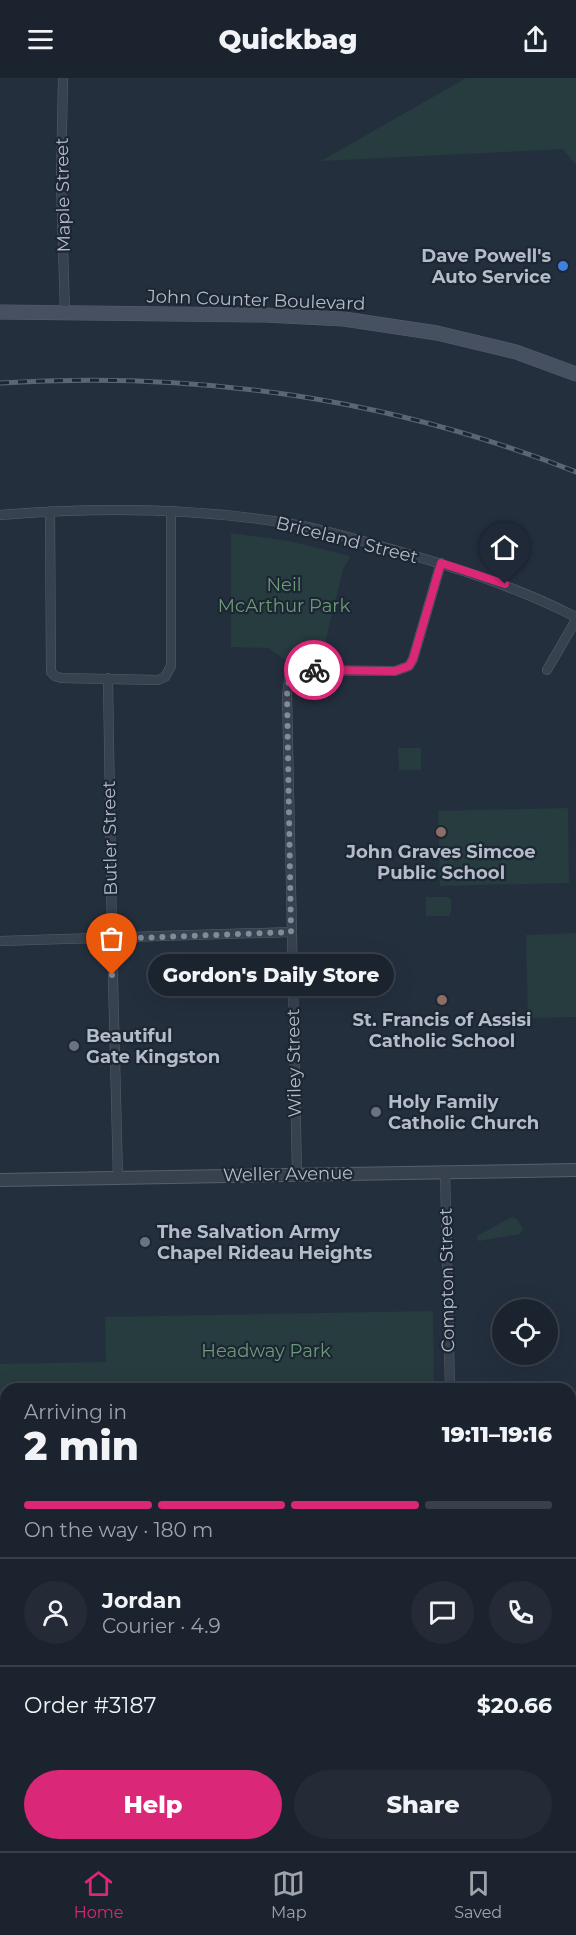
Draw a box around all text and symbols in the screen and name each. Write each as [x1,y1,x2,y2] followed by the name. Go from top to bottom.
[24,23,57,56] icon: menu
[218,23,358,56] text: Quickbag
[519,23,552,56] icon: share
[51,137,75,253] street label: Maple Street
[421,245,551,288] place label: Dave Powell's Auto Service
[556,259,570,273] marker: Dave Powell's Auto Service
[145,285,366,315] street label: John Counter Boulevard
[274,512,420,568] street label: Briceland Street
[479,522,530,584] pin
[488,531,521,564] icon: home
[218,574,350,617] park label: Neil McArthur Park
[284,640,344,700] courier
[298,654,331,687] icon: bike
[98,780,122,896] street label: Butler Street
[434,825,448,839] marker: John Graves Simcoe Public School
[345,841,536,884] place label: John Graves Simcoe Public School
[86,913,137,975] pin
[95,922,128,955] icon: bag
[148,954,394,996] callout: Gordon's Daily Store
[163,963,379,987] text: Gordon's Daily Store
[435,993,449,1007] marker: St. Francis of Assisi Catholic School
[282,1008,306,1118] street label: Wiley Street
[353,1009,532,1052] place label: St. Francis of Assisi Catholic School
[86,1025,220,1068] place label: Beautiful Gate Kingston
[67,1039,81,1053] marker: Beautiful Gate Kingston
[388,1091,539,1134] place label: Holy Family Catholic Church
[369,1105,383,1119] marker: Holy Family Catholic Church
[223,1162,353,1186] street label: Weller Avenue
[435,1208,459,1352] street label: Compton Street
[157,1221,373,1264] place label: The Salvation Army Chapel Rideau Heights
[138,1235,152,1249] marker: The Salvation Army Chapel Rideau Heights
[492,1299,558,1365] map controls
[492,1299,558,1365] button: locate
[201,1340,331,1362] park label: Headway Park
[24,1400,127,1424] text: Arriving in
[442,1421,552,1448] text: 19:11–19:16
[24,1422,139,1470] text: 2 min
[24,1518,213,1542] text: On the way · 180 m
[24,1581,87,1644] button: person
[411,1581,474,1644] button: chat
[489,1581,552,1644] button: phone
[102,1587,182,1614] text: Jordan
[102,1614,221,1638] text: Courier · 4.9
[24,1692,156,1719] text: Order #3187
[477,1692,552,1719] text: $20.66
[24,1770,282,1839] button: Help
[294,1770,552,1839] button: Share
[74,1867,123,1922] tab: Home
[271,1867,307,1922] tab: Map
[454,1867,502,1922] tab: Saved

